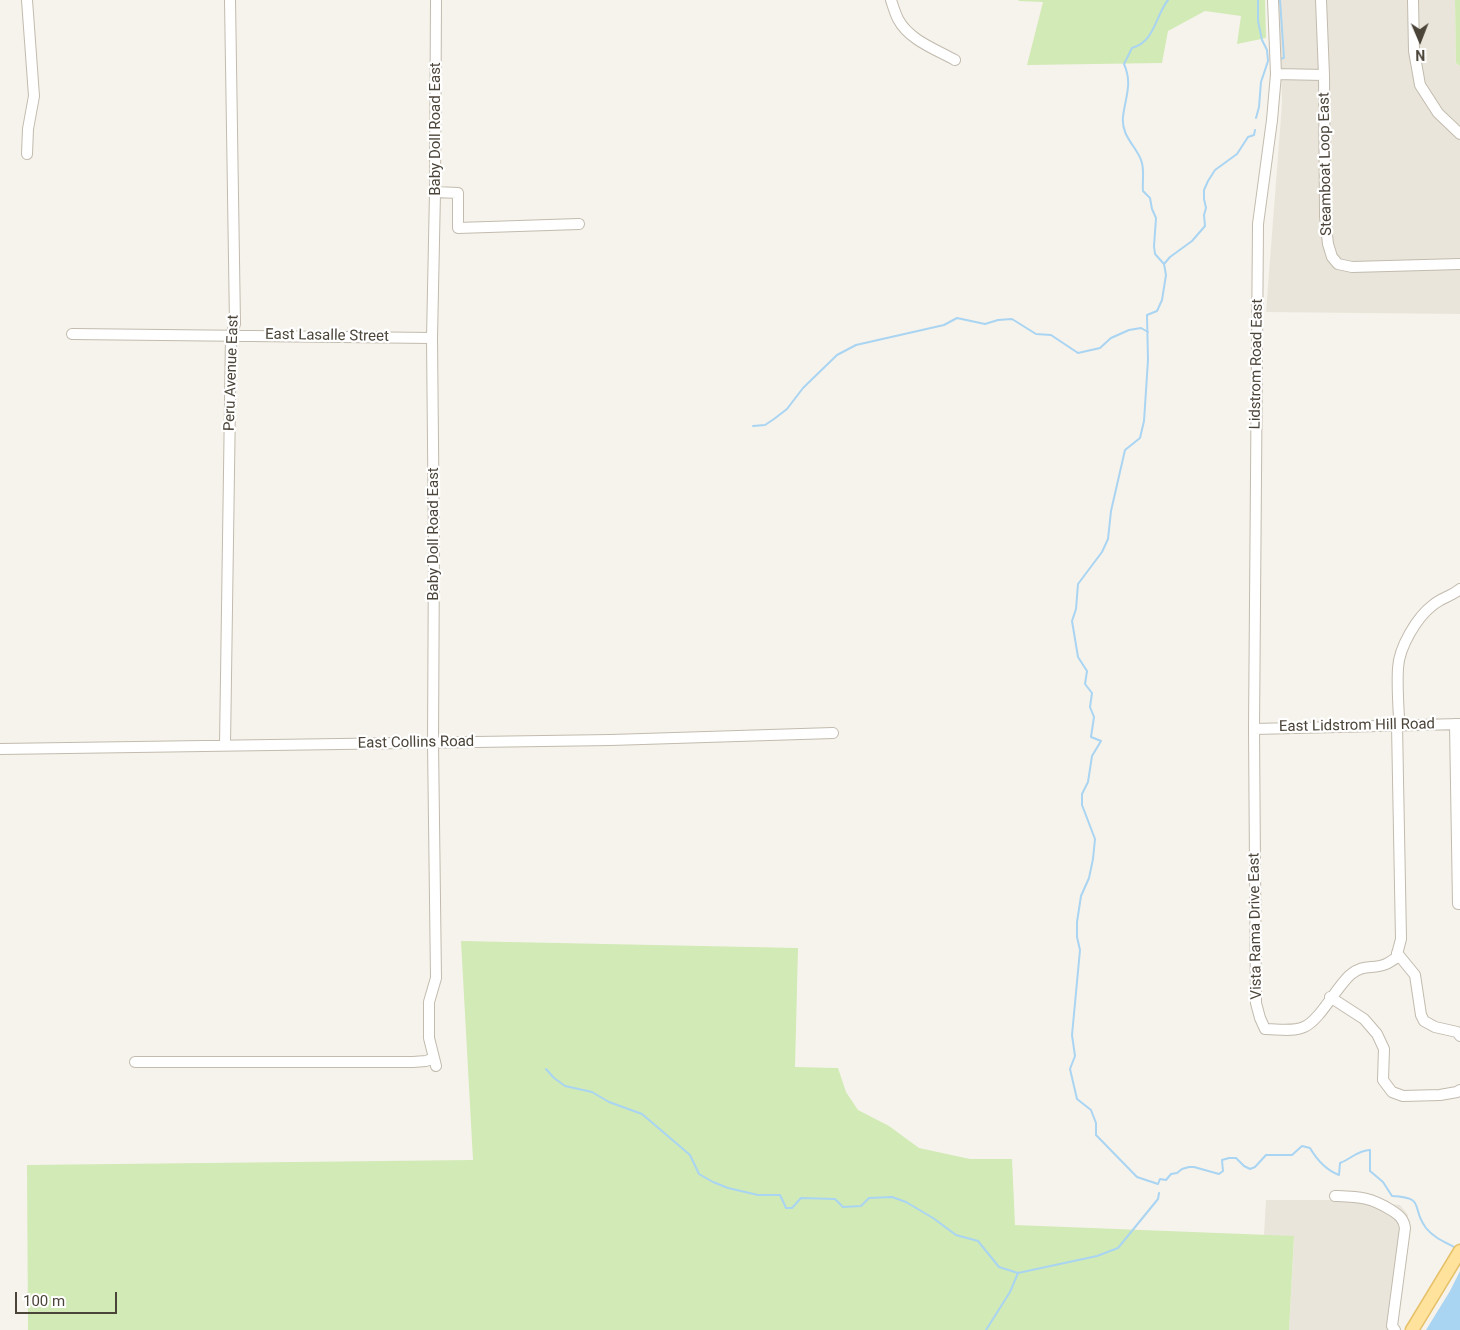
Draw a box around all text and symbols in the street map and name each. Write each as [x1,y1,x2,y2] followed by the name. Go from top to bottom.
[1395,15,1445,65] north arrow
[1415,47,1425,63] text: N
[427,62,445,196] street label: Baby Doll Road East
[1316,92,1336,236] street label: Steamboat Loop East
[1247,299,1267,429] street label: Lidstrom Road East
[221,314,243,432] street label: Peru Avenue East
[265,326,389,346] street label: East Lasalle Street
[425,467,443,601] street label: Baby Doll Road East
[1279,716,1435,736] street label: East Lidstrom Hill Road
[358,733,474,753] street label: East Collins Road
[1246,852,1266,1000] street label: Vista Rama Drive East
[18,1282,120,1314] scale bar
[23,1292,65,1310] text: 100 m

